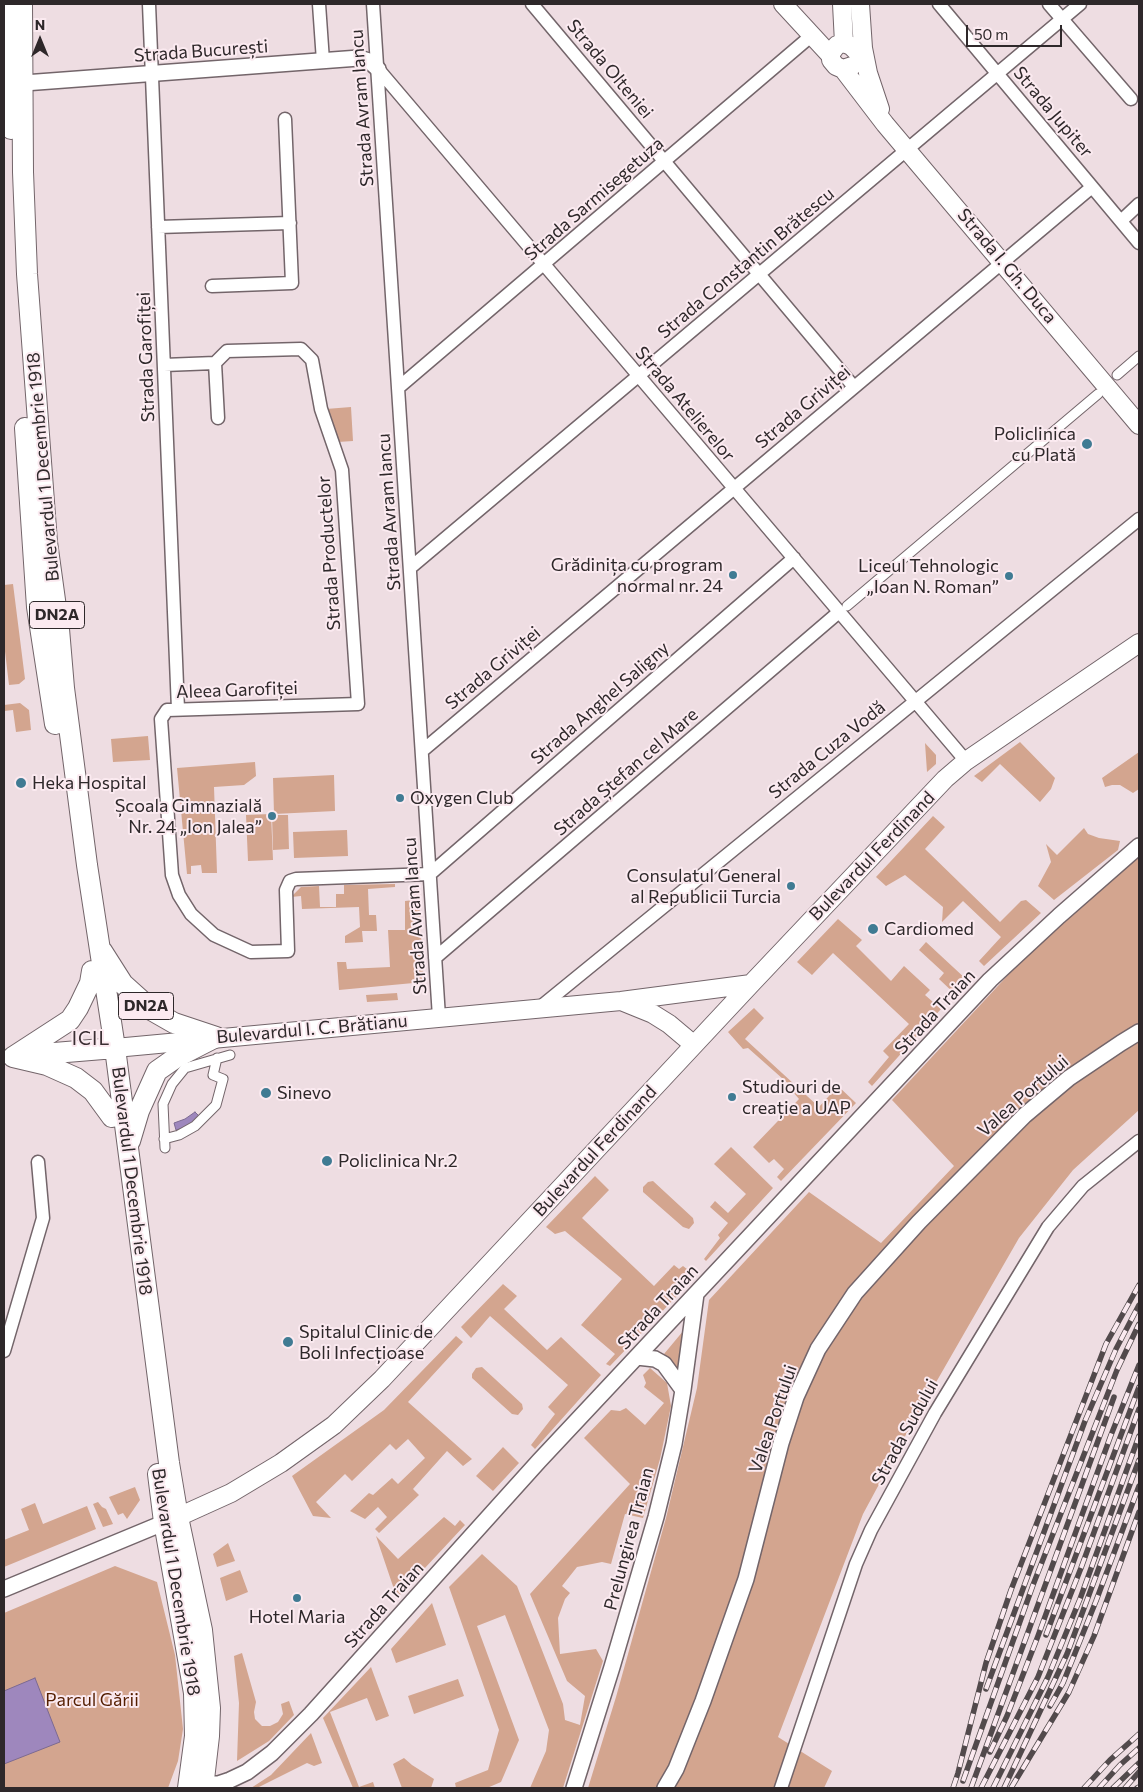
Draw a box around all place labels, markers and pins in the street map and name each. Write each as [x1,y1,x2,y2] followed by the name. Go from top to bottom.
[994,423,1076,466] place label: Policlinica cu Plată
[1080,437,1094,451] marker: Policlinica cu Plată
[551,554,723,596] place label: Grădinița cu program normal nr. 24
[858,555,999,598] place label: Liceul Tehnologic „Ioan N. Roman”
[727,569,739,581] marker: Grădinița cu program normal nr. 24
[1003,570,1015,582] marker: Liceul Tehnologic „Ioan N. Roman”
[32,772,146,794] place label: Heka Hospital
[14,776,28,790] marker: Heka Hospital
[410,787,514,809] place label: Oxygen Club
[394,792,406,804] marker: Oxygen Club
[115,795,262,838] place label: Școala Gimnazială Nr. 24 „Ion Jalea”
[266,810,278,822] marker: Școala Gimnazială Nr. 24 „Ion Jalea”
[626,865,781,908] place label: Consulatul General al Republicii Turcia
[785,880,797,892] marker: Consulatul General al Republicii Turcia
[884,918,974,940] place label: Cardiomed
[866,922,880,936] marker: Cardiomed
[742,1076,851,1118] place label: Studiouri de creație a UAP
[277,1082,331,1104] place label: Sinevo
[259,1086,273,1100] marker: Sinevo
[726,1091,738,1103] marker: Studiouri de creație a UAP
[338,1150,458,1172] place label: Policlinica Nr.2
[320,1154,334,1168] marker: Policlinica Nr.2
[299,1321,433,1364] place label: Spitalul Clinic de Boli Infecțioase
[281,1335,295,1349] marker: Spitalul Clinic de Boli Infecțioase
[291,1592,303,1604] marker: Hotel Maria
[249,1606,345,1628] place label: Hotel Maria

